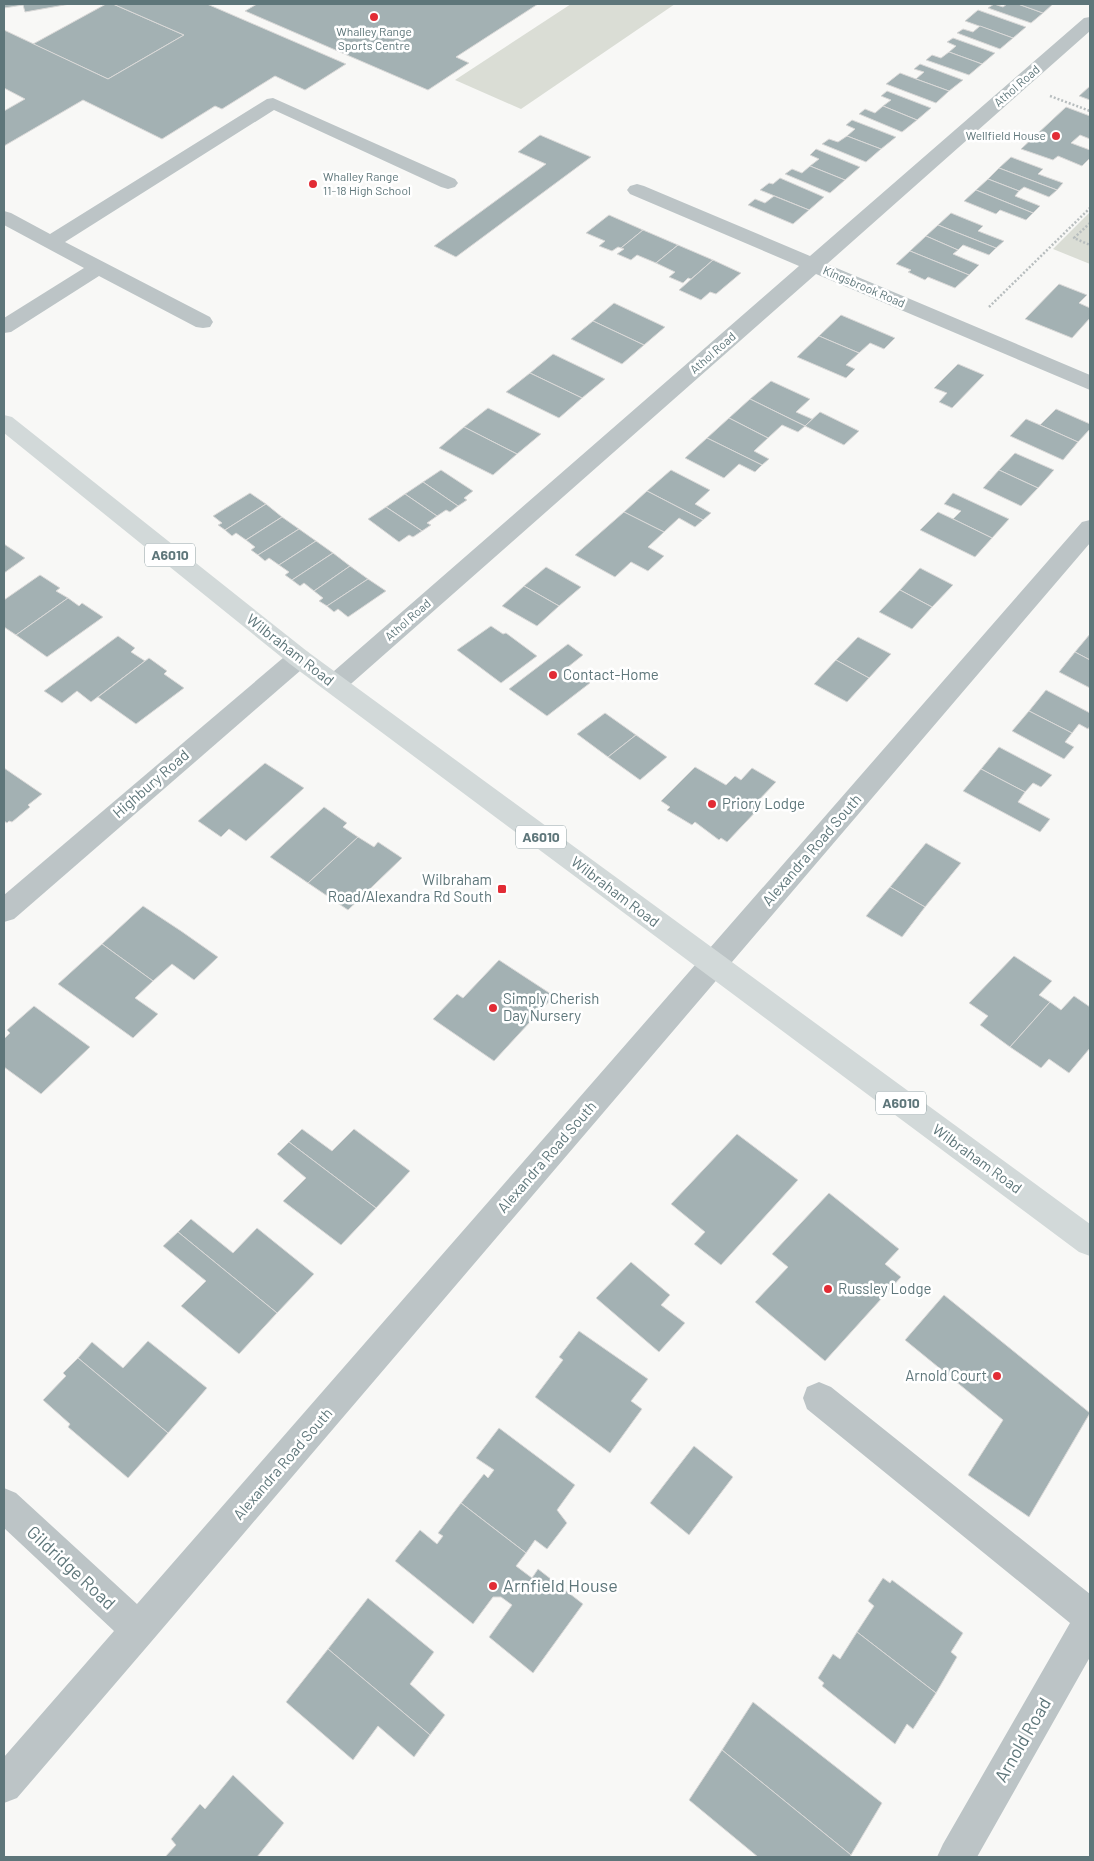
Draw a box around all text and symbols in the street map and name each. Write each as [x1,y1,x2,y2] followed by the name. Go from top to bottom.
[368,11,380,23] marker: Whalley Range Sports Centre
[336,24,412,52] place label: Whalley Range Sports Centre
[991,62,1042,109] street label: Athol Road
[966,128,1046,142] place label: Wellfield House
[1050,130,1062,142] marker: Wellfield House
[323,169,411,197] place label: Whalley Range 11-18 High School
[307,178,319,190] marker: Whalley Range 11-18 High School
[821,262,908,310] street label: Kingsbrook Road
[687,329,738,376] street label: Athol Road
[145,544,195,566] road number: A6010
[382,596,433,643] street label: Athol Road
[243,609,338,689] street label: Wilbraham Road
[563,665,659,683] place label: Contact-Home
[547,669,559,681] marker: Contact-Home
[109,745,192,821] street label: Highbury Road
[758,790,865,909] street label: Alexandra Road South
[722,794,805,812] place label: Priory Lodge
[706,798,718,810] marker: Priory Lodge
[516,826,566,849] road number: A6010
[568,852,663,930] street label: Wilbraham Road
[328,870,492,905] place label: Wilbraham Road/Alexandra Rd South
[496,883,508,895] marker: Wilbraham Road/Alexandra Rd South
[503,989,599,1024] place label: Simply Cherish Day Nursery
[487,1002,499,1014] marker: Simply Cherish Day Nursery
[876,1092,926,1114] road number: A6010
[493,1097,600,1216] street label: Alexandra Road South
[929,1120,1026,1197] street label: Wilbraham Road
[838,1279,932,1297] place label: Russley Lodge
[822,1283,834,1295] marker: Russley Lodge
[905,1366,987,1384] place label: Arnold Court
[991,1370,1003,1382] marker: Arnold Court
[229,1404,336,1523] street label: Alexandra Road South
[23,1521,121,1614] street label: Gildridge Road
[503,1574,618,1596] place label: Arnfield House
[487,1580,499,1592] marker: Arnfield House
[989,1693,1055,1786] street label: Arnold Road

